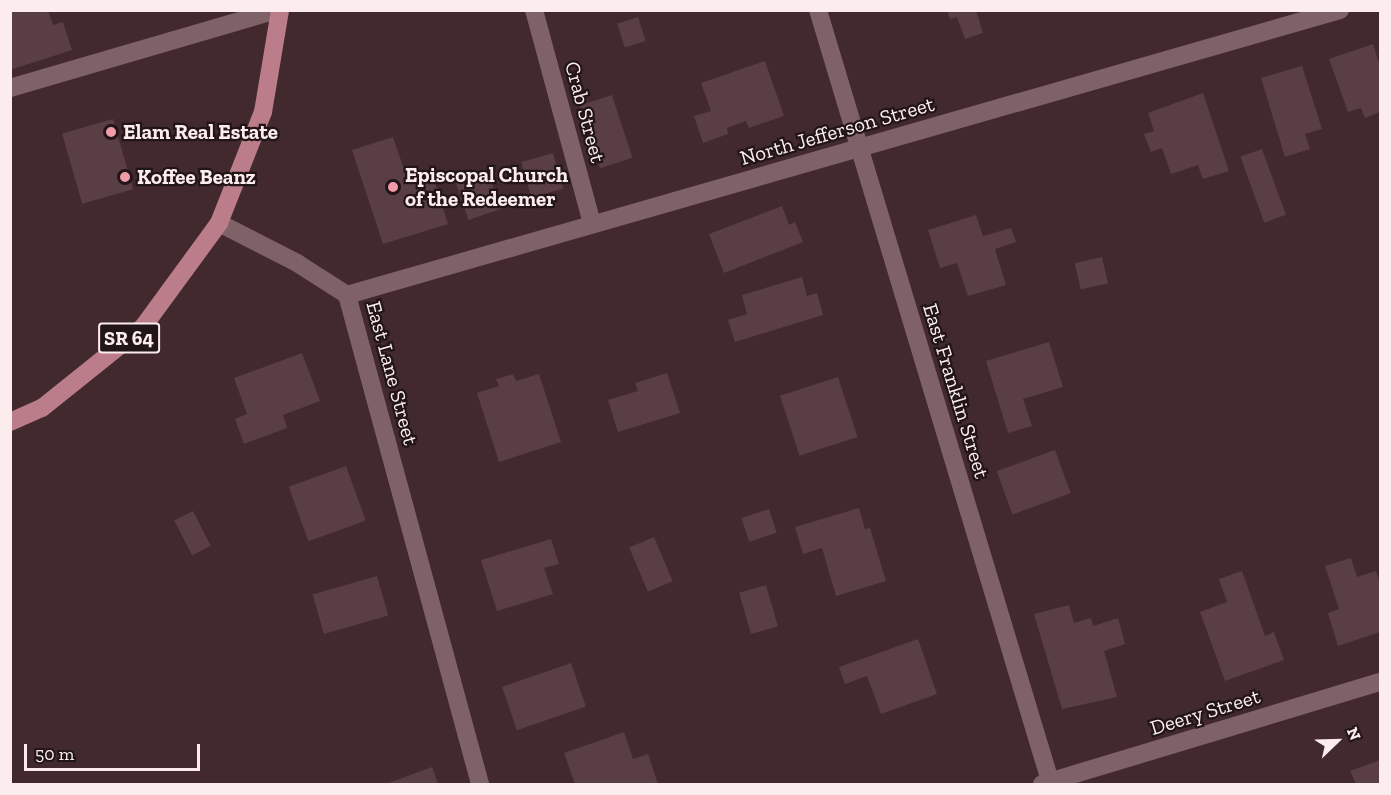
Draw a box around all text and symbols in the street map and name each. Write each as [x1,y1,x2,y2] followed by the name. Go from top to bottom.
[559,59,611,165] street label: Crab Street
[737,91,937,171] street label: North Jefferson Street
[123,119,278,145] place label: Elam Real Estate
[104,125,118,139] marker: Elam Real Estate
[405,162,568,212] place label: Episcopal Church of the Redeemer
[137,164,256,190] place label: Koffee Beanz
[118,170,132,184] marker: Koffee Beanz
[386,180,400,194] marker: Episcopal Church of the Redeemer
[361,298,423,448] street label: East Lane Street
[917,301,995,481] street label: East Franklin Street
[98,321,160,355] road number: SR 64
[1147,683,1263,741] street label: Deery Street
[1307,711,1367,771] north arrow
[1343,724,1365,743] text: N
[27,732,202,770] scale bar
[35,743,74,765] text: 50 m

